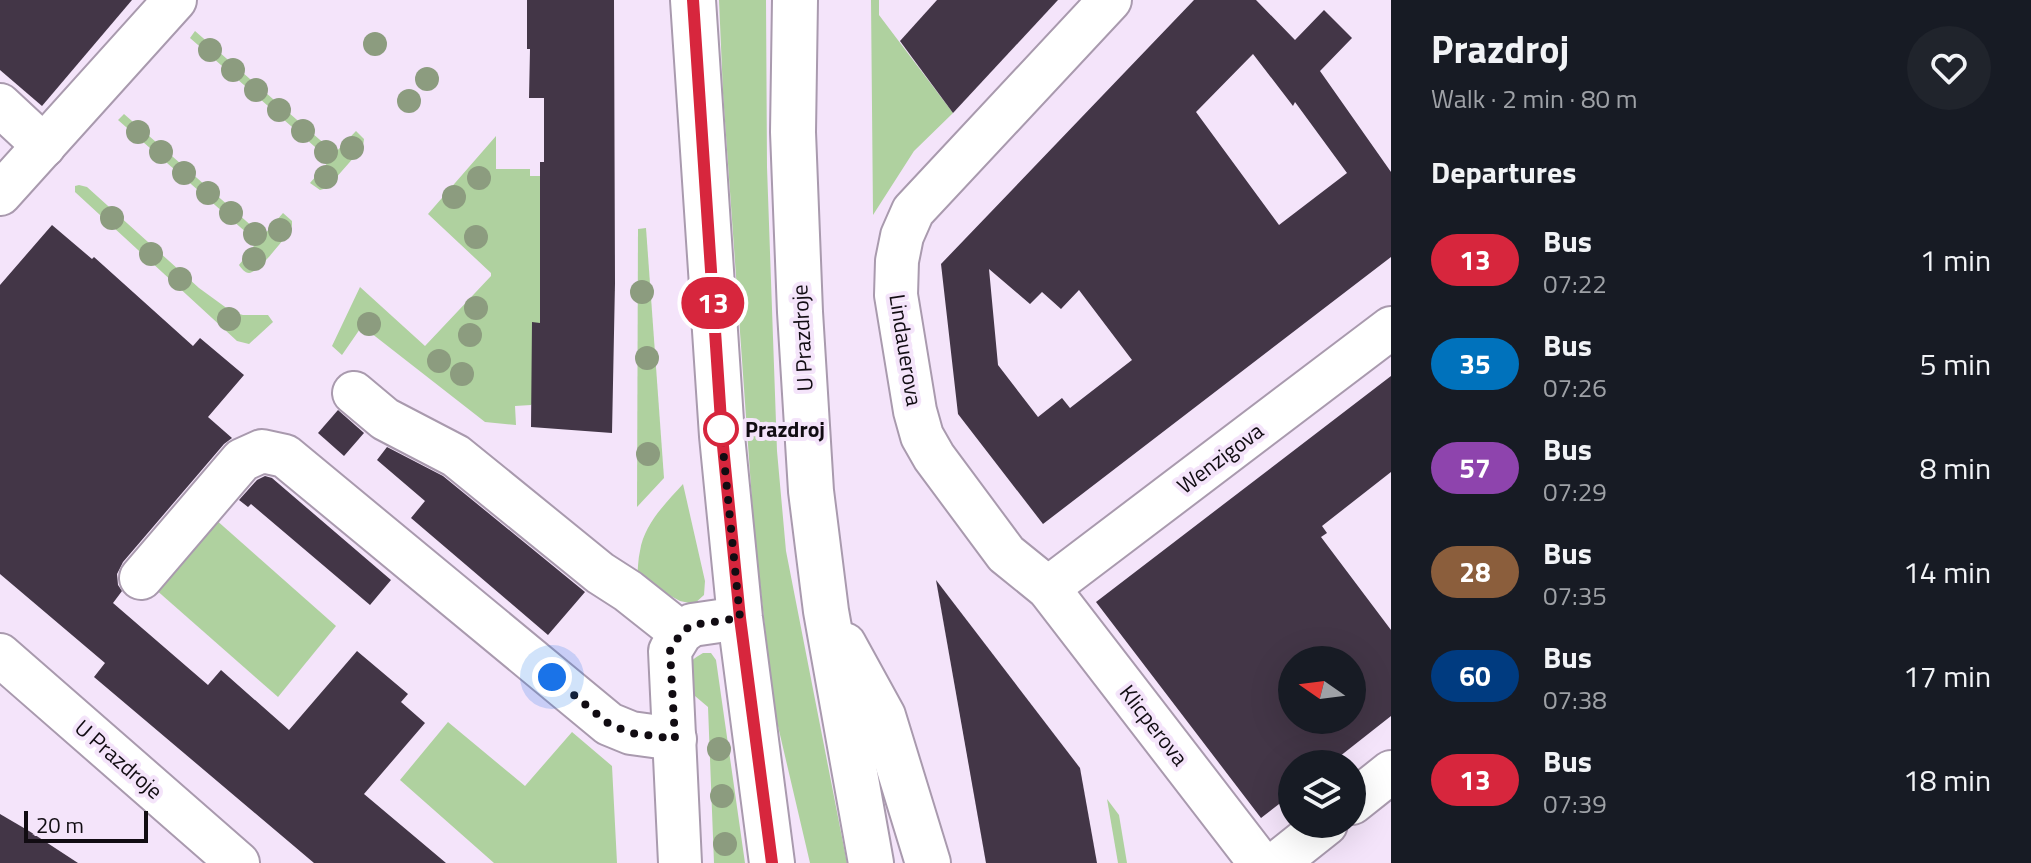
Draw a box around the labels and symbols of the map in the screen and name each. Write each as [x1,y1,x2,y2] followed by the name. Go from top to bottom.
[677,277,749,329] line badge: 13
[782,284,822,392] street label: U Prazdroje
[880,292,932,408] street label: Lindauerova
[704,412,738,446] marker: Prazdroj
[745,412,825,446] place label: Prazdroj
[1169,414,1271,502] street label: Wenzigova
[1278,646,1366,734] north arrow
[532,657,572,697] your location
[1111,677,1197,773] street label: Klicperova
[67,711,171,807] street label: U Prazdroje
[24,807,148,843] scale bar

